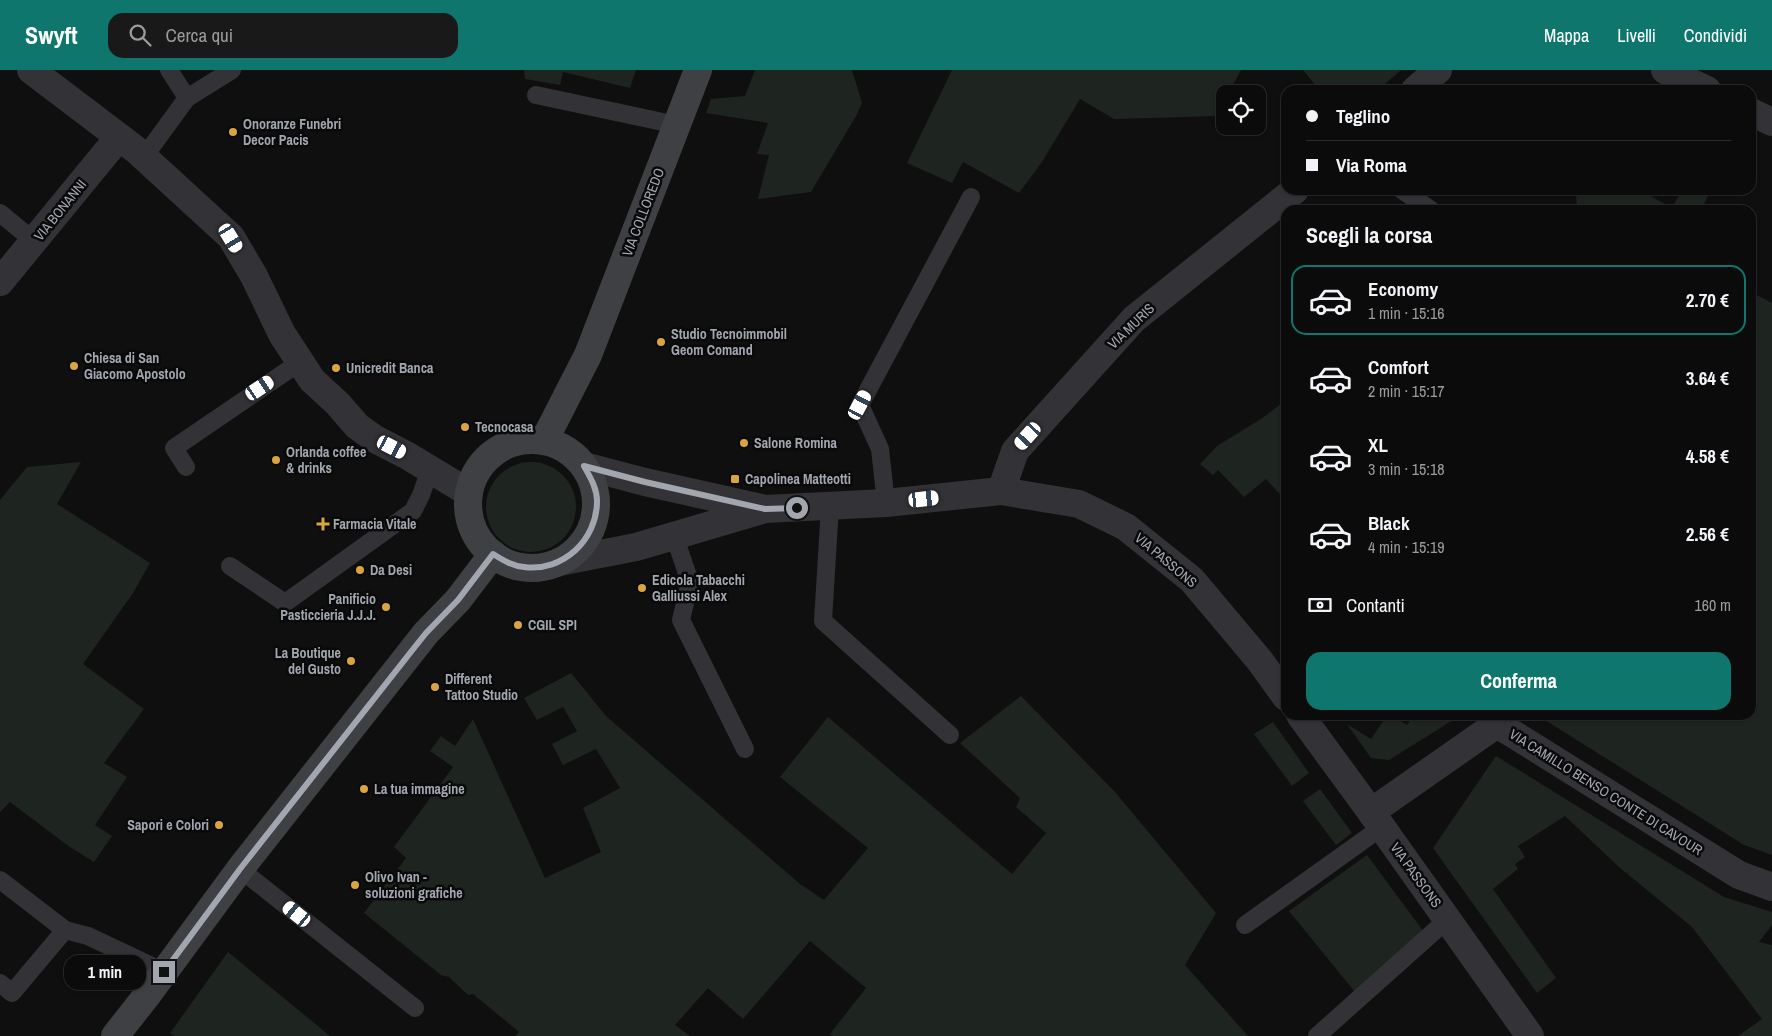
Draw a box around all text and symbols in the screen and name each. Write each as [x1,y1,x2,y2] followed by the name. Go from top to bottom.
[108,13,458,58] search box
[25,19,78,51] text: Swyft
[126,21,154,49] icon: search
[166,22,233,48] text: Cerca qui
[1544,23,1589,48] text: Mappa
[1617,23,1656,48] text: Livelli
[1684,23,1747,48] text: Condividi
[1216,85,1266,135] map controls
[1216,85,1266,135] button: locate
[1336,103,1390,129] text: Teglino
[243,115,341,149] place label: Onoranze Funebri Decor Pacis
[227,126,239,138] marker: Onoranze Funebri Decor Pacis
[1336,152,1407,178] text: Via Roma
[618,165,668,259] street label: VIA COLLOREDO
[30,176,90,244] street label: VIA BONANNI
[1306,220,1432,250] text: Scegli la corsa
[216,221,245,255] car
[1368,276,1438,302] text: Economy
[1308,278,1353,323] icon: car
[1686,287,1729,313] text: 2.70 €
[1104,299,1158,353] street label: VIA MURIS
[1368,302,1445,324] text: 1 min · 15:16
[671,325,787,359] place label: Studio Tecnoimmobil Geom Comand
[655,336,667,348] marker: Studio Tecnoimmobil Geom Comand
[84,349,186,383] place label: Chiesa di San Giacomo Apostolo
[1368,354,1429,380] text: Comfort
[1308,356,1353,401] icon: car
[346,359,434,377] place label: Unicredit Banca
[68,360,80,372] marker: Chiesa di San Giacomo Apostolo
[330,362,342,374] marker: Unicredit Banca
[1686,365,1729,391] text: 3.64 €
[243,373,276,403] car
[1368,380,1445,402] text: 2 min · 15:17
[846,388,873,422] car
[475,418,534,436] place label: Tecnocasa
[1012,420,1043,452] car
[459,421,471,433] marker: Tecnocasa
[1368,432,1388,458] text: XL
[375,434,408,460] car
[754,434,838,452] place label: Salone Romina
[1308,434,1353,479] icon: car
[738,437,750,449] marker: Salone Romina
[286,443,366,477] place label: Orlanda coffee & drinks
[1686,443,1729,469] text: 4.58 €
[270,454,282,466] marker: Orlanda coffee & drinks
[1368,458,1445,480] text: 3 min · 15:18
[745,470,851,488] place label: Capolinea Matteotti
[729,473,741,485] marker: Capolinea Matteotti
[908,490,939,508] car
[786,497,808,519] route start
[1368,510,1410,536] text: Black
[1308,512,1353,557] icon: car
[333,515,416,533] place label: Farmacia Vitale
[317,518,329,530] marker: Farmacia Vitale
[1686,521,1729,547] text: 2.56 €
[1131,529,1201,591] street label: VIA PASSONS
[1368,536,1445,558] text: 4 min · 15:19
[370,561,412,579] place label: Da Desi
[354,564,366,576] marker: Da Desi
[652,571,745,605] place label: Edicola Tabacchi Galliussi Alex
[636,582,648,594] marker: Edicola Tabacchi Galliussi Alex
[280,590,376,624] place label: Panificio Pasticcieria J.J.J.
[1306,591,1334,619] icon: cash
[1346,592,1405,618] text: Contanti
[1695,594,1731,616] text: 160 m
[380,601,392,613] marker: Panificio Pasticcieria J.J.J.
[528,616,577,634] place label: CGIL SPI
[512,619,524,631] marker: CGIL SPI
[275,644,341,678] place label: La Boutique del Gusto
[1306,652,1731,710] button: Conferma
[345,655,357,667] marker: La Boutique del Gusto
[445,670,518,704] place label: Different Tattoo Studio
[429,681,441,693] marker: Different Tattoo Studio
[1506,725,1706,859] street label: VIA CAMILLO BENSO CONTE DI CAVOUR
[374,780,465,798] place label: La tua immagine
[358,783,370,795] marker: La tua immagine
[127,816,209,834] place label: Sapori e Colori
[213,819,225,831] marker: Sapori e Colori
[1386,839,1446,911] street label: VIA PASSONS
[365,868,463,902] place label: Olivo Ivan - soluzioni grafiche
[349,879,361,891] marker: Olivo Ivan - soluzioni grafiche
[280,899,313,929] car
[64,954,146,990] callout: 1 min
[88,961,122,983] text: 1 min
[153,961,175,983] route end

